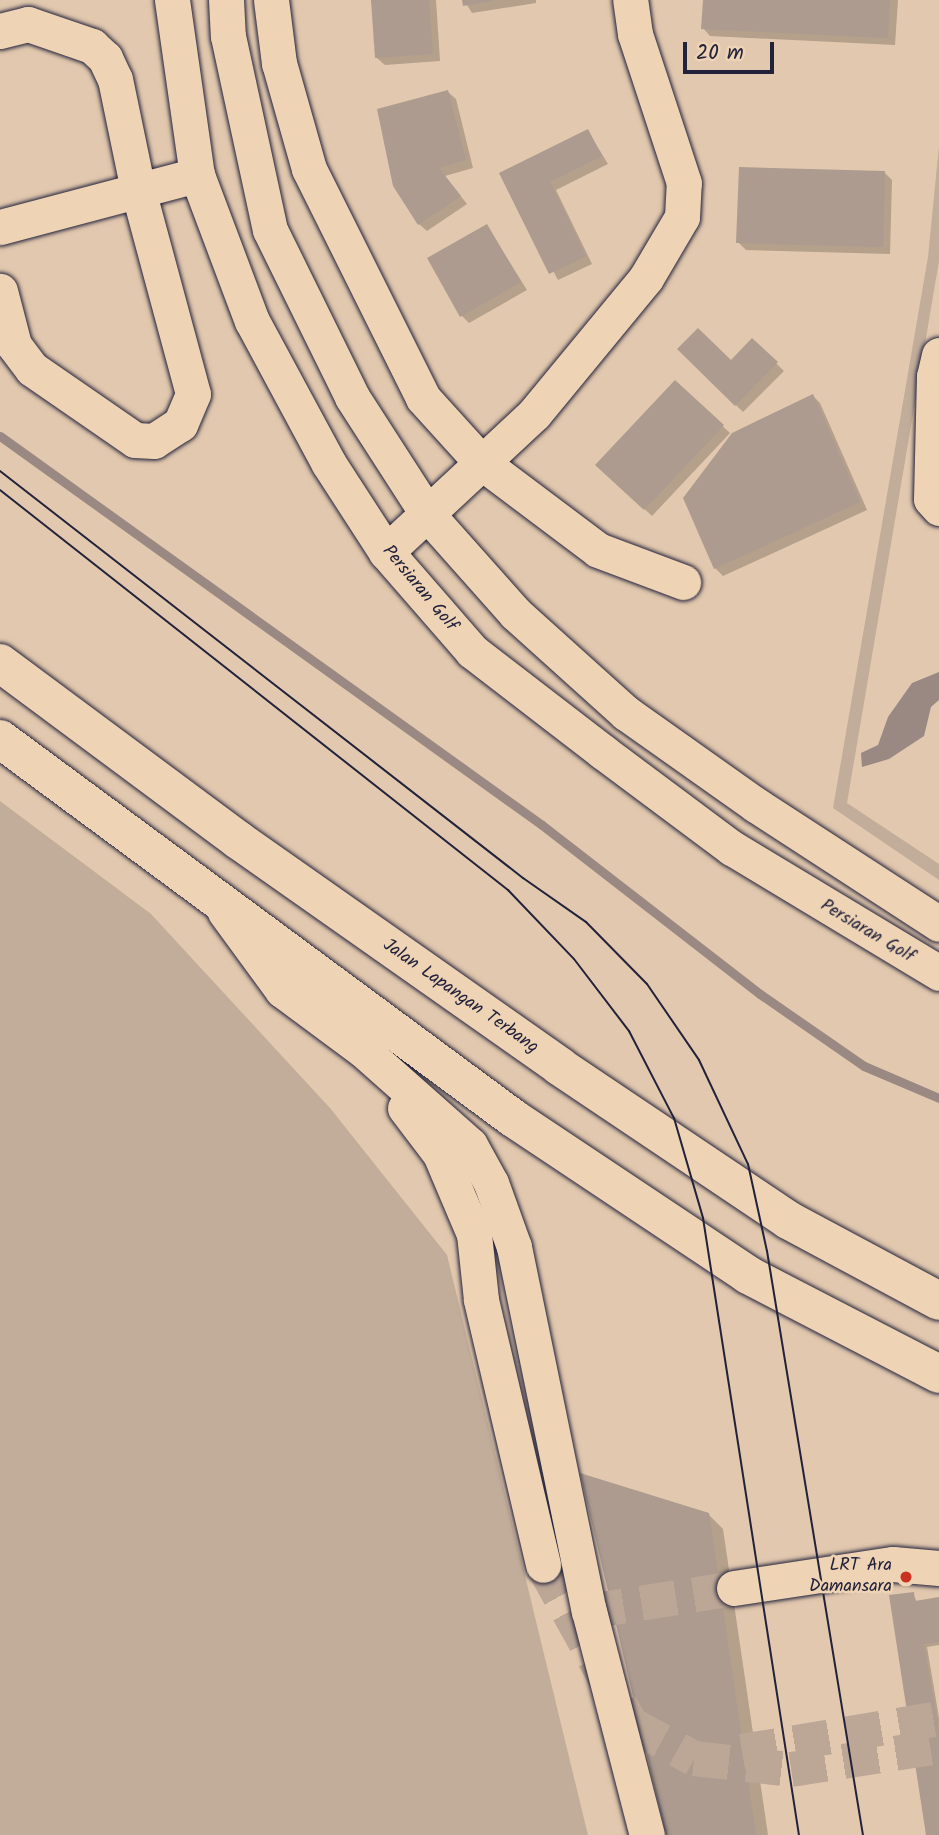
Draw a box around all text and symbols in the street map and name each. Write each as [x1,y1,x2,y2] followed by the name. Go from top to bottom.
[687,28,778,72] scale bar
[696,37,744,70] text: 20 m
[377,542,461,636] street label: Persiaran Golf
[816,896,918,968] street label: Persiaran Golf
[378,935,542,1059] street label: Jalan Lapangan Terbang
[809,1556,892,1598] place label: LRT Ara Damansara
[898,1569,914,1585] marker: LRT Ara Damansara

